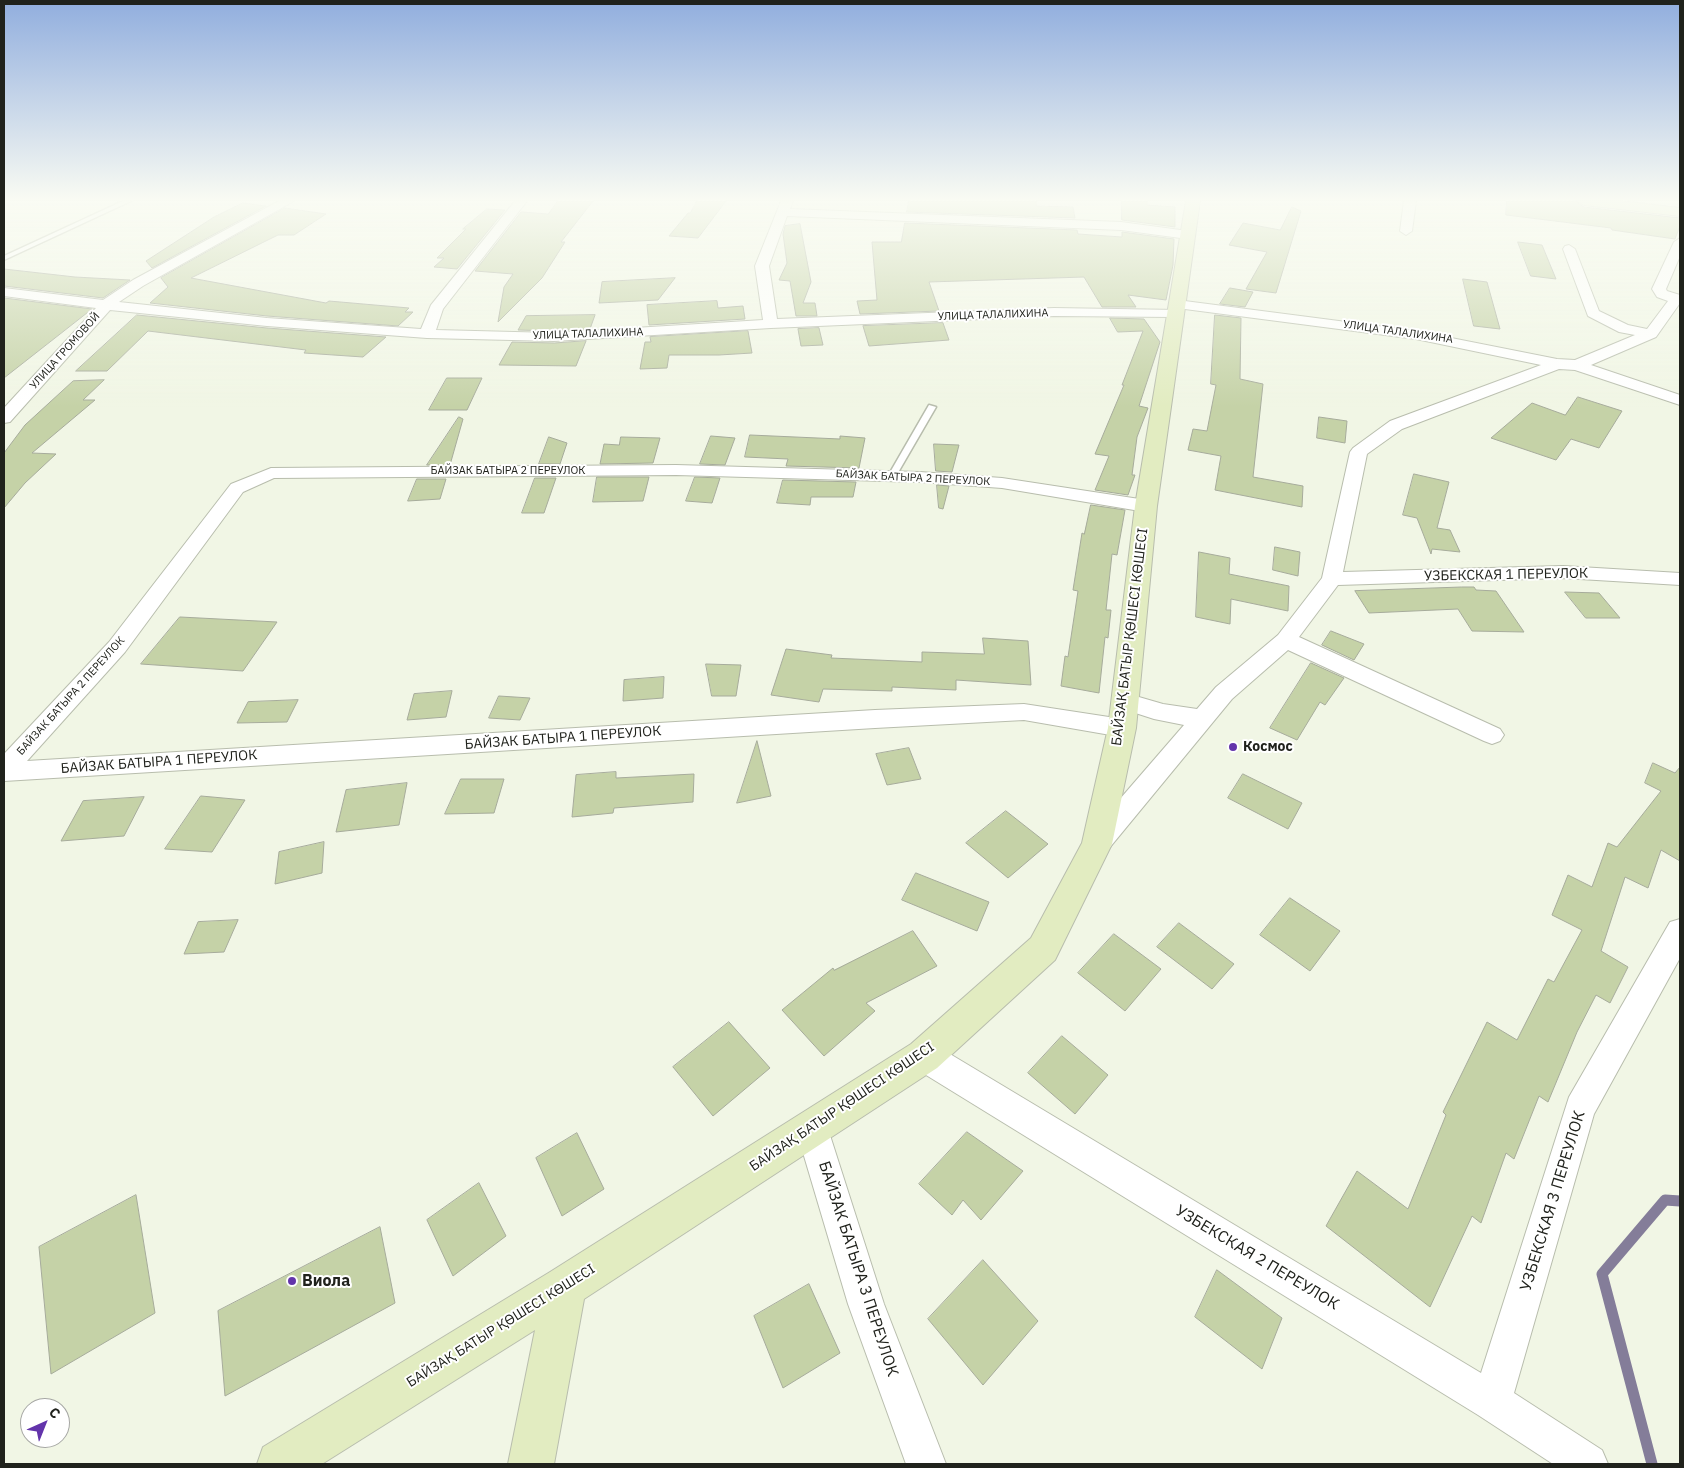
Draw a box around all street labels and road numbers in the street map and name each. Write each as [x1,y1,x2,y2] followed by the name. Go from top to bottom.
[937,306,1049,324] street label: УЛИЦА ТАЛАЛИХИНА
[27,310,103,392] street label: УЛИЦА ГРОМОВОЙ
[1342,318,1454,346] street label: УЛИЦА ТАЛАЛИХИНА
[532,325,644,343] street label: УЛИЦА ТАЛАЛИХИНА
[431,464,585,478] street label: БАЙЗАК БАТЫРА 2 ПЕРЕУЛОК
[835,467,991,489] street label: БАЙЗАК БАТЫРА 2 ПЕРЕУЛОК
[1108,527,1152,747] street label: БАЙЗАҚ БАТЫР ҚӨШЕСІ КӨШЕСІ
[1424,565,1588,585] street label: УЗБЕКСКАЯ 1 ПЕРЕУЛОК
[14,634,128,758] street label: БАЙЗАК БАТЫРА 2 ПЕРЕУЛОК
[464,723,662,753] street label: БАЙЗАК БАТЫРА 1 ПЕРЕУЛОК
[60,747,258,777] street label: БАЙЗАК БАТЫРА 1 ПЕРЕУЛОК
[747,1039,937,1175] street label: БАЙЗАҚ БАТЫР ҚӨШЕСІ КӨШЕСІ
[1516,1108,1590,1294] street label: УЗБЕКСКАЯ 3 ПЕРЕУЛОК
[814,1159,902,1379] street label: БАЙЗАК БАТЫРА 3 ПЕРЕУЛОК
[1172,1201,1342,1315] street label: УЗБЕКСКАЯ 2 ПЕРЕУЛОК
[404,1261,598,1391] street label: БАЙЗАҚ БАТЫР ҚӨШЕСІ КӨШЕСІ

